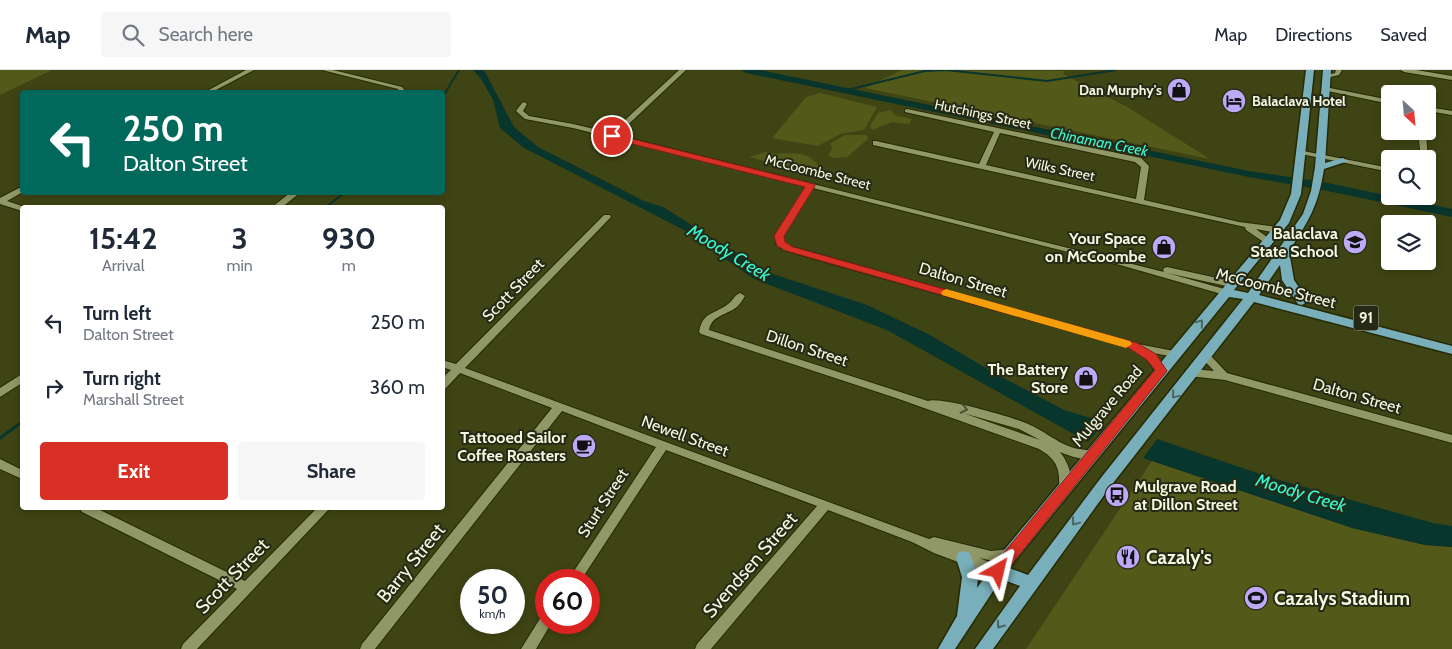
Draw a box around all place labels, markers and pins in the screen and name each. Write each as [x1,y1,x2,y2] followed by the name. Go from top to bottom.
[1166,77,1192,103] shop icon: Dan Murphy's
[1079,81,1162,99] place label: Dan Murphy's
[1221,88,1247,114] hotel icon: Balaclava Hotel
[1252,92,1346,110] place label: Balaclava Hotel
[591,115,633,157] pin
[1250,224,1338,261] place label: Balaclava State School
[1045,229,1146,266] place label: Your Space on McCoombe
[1342,229,1368,255] school or university icon: Balaclava State School
[1151,234,1177,260] shop icon: Your Space on McCoombe
[988,360,1068,397] place label: The Battery Store
[1073,365,1099,391] shop icon: The Battery Store
[457,428,567,465] place label: Tattooed Sailor Coffee Roasters
[571,433,597,459] cafe icon: Tattooed Sailor Coffee Roasters
[1134,477,1238,514] place label: Mulgrave Road at Dillon Street
[1104,482,1130,508] bus stop icon: Mulgrave Road at Dillon Street
[1115,544,1141,570] restaurant icon: Cazaly's
[1146,546,1212,569] place label: Cazaly's
[1243,585,1269,611] sports icon: Cazalys Stadium
[1274,587,1410,610] place label: Cazalys Stadium

